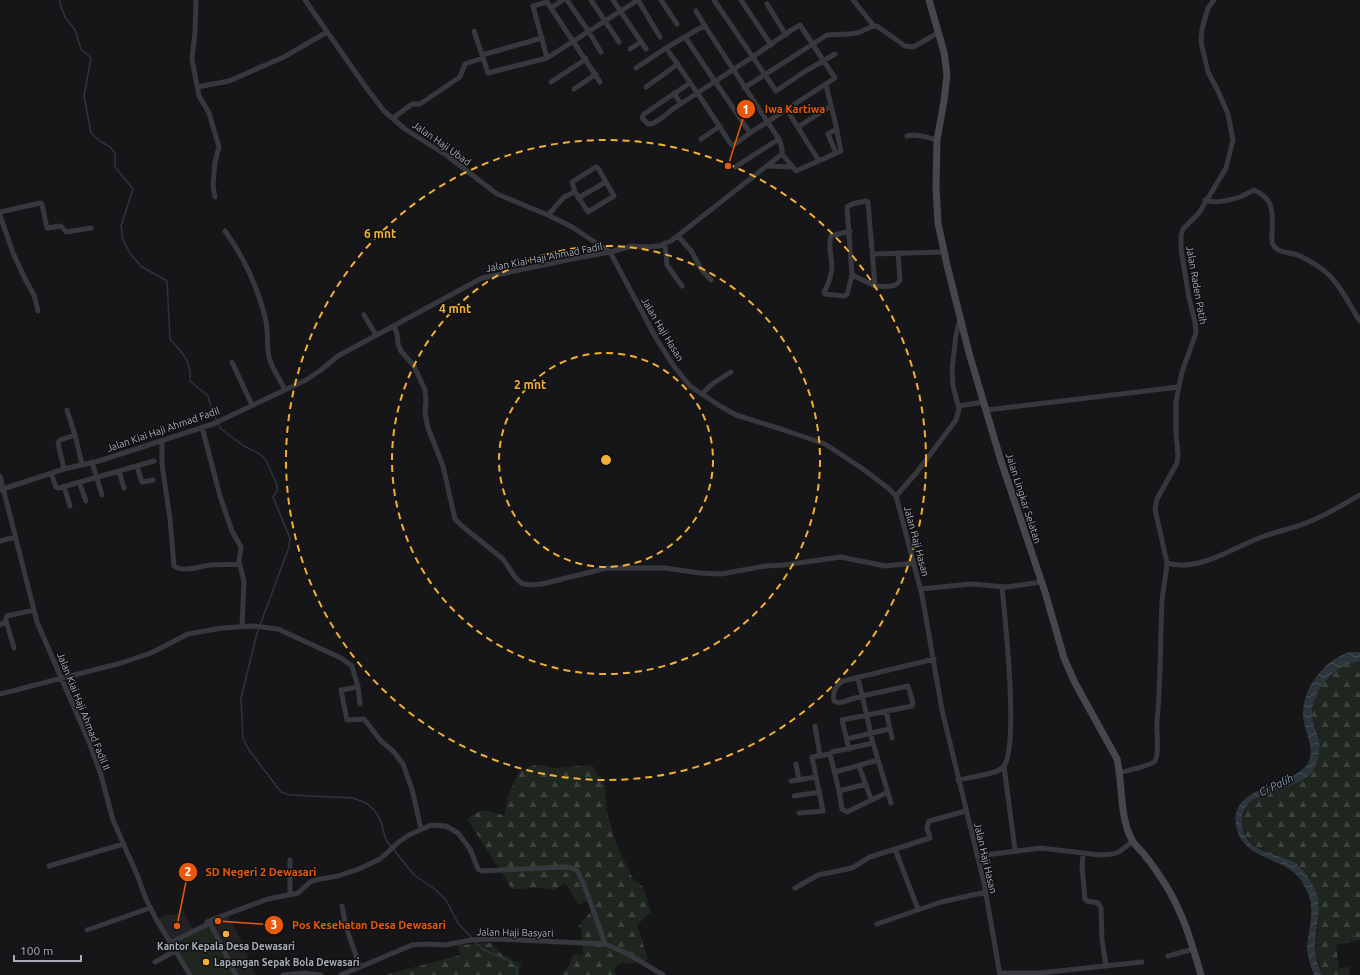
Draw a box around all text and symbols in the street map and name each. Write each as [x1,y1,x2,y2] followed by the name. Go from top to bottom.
[736,98,833,121] callout: Iwa Kartiwa
[743,103,749,116] text: 1
[765,103,825,115] text: Iwa Kartiwa
[410,119,473,168] street label: Jalan Haji Ubad
[364,227,396,240] text: 6 mnt
[485,241,604,274] street label: Jalan Kiai Haji Ahmad Fadil
[1184,245,1209,325] street label: Jalan Raden Patih
[639,295,686,363] street label: Jalan Haji Hasan
[439,302,471,315] text: 4 mnt
[514,378,546,391] text: 2 mnt
[105,405,221,454] street label: Jalan Kiai Haji Ahmad Fadil
[1004,452,1043,545] street label: Jalan Lingkar Selatan
[599,453,613,467] centre of rings
[902,505,931,578] street label: Jalan Haji Hasan
[55,651,112,772] street label: Jalan Kiai Haji Ahmad Fadil II
[1257,772,1295,798] water label: Ci Palih
[972,822,999,895] street label: Jalan Haji Hasan
[178,861,324,884] callout: SD Negeri 2 Dewasari
[185,865,192,878] text: 2
[206,866,316,878] text: SD Negeri 2 Dewasari
[264,914,454,937] callout: Pos Kesehatan Desa Dewasari
[271,918,277,931] text: 3
[292,919,446,931] text: Pos Kesehatan Desa Dewasari
[476,926,554,939] street label: Jalan Haji Basyari
[221,929,231,939] marker: Kantor Kepala Desa Dewasari
[14,937,81,963] scale bar
[157,941,295,952] place label: Kantor Kepala Desa Dewasari
[20,944,53,957] text: 100 m
[201,957,211,967] marker: Lapangan Sepak Bola Dewasari
[214,957,360,968] place label: Lapangan Sepak Bola Dewasari

